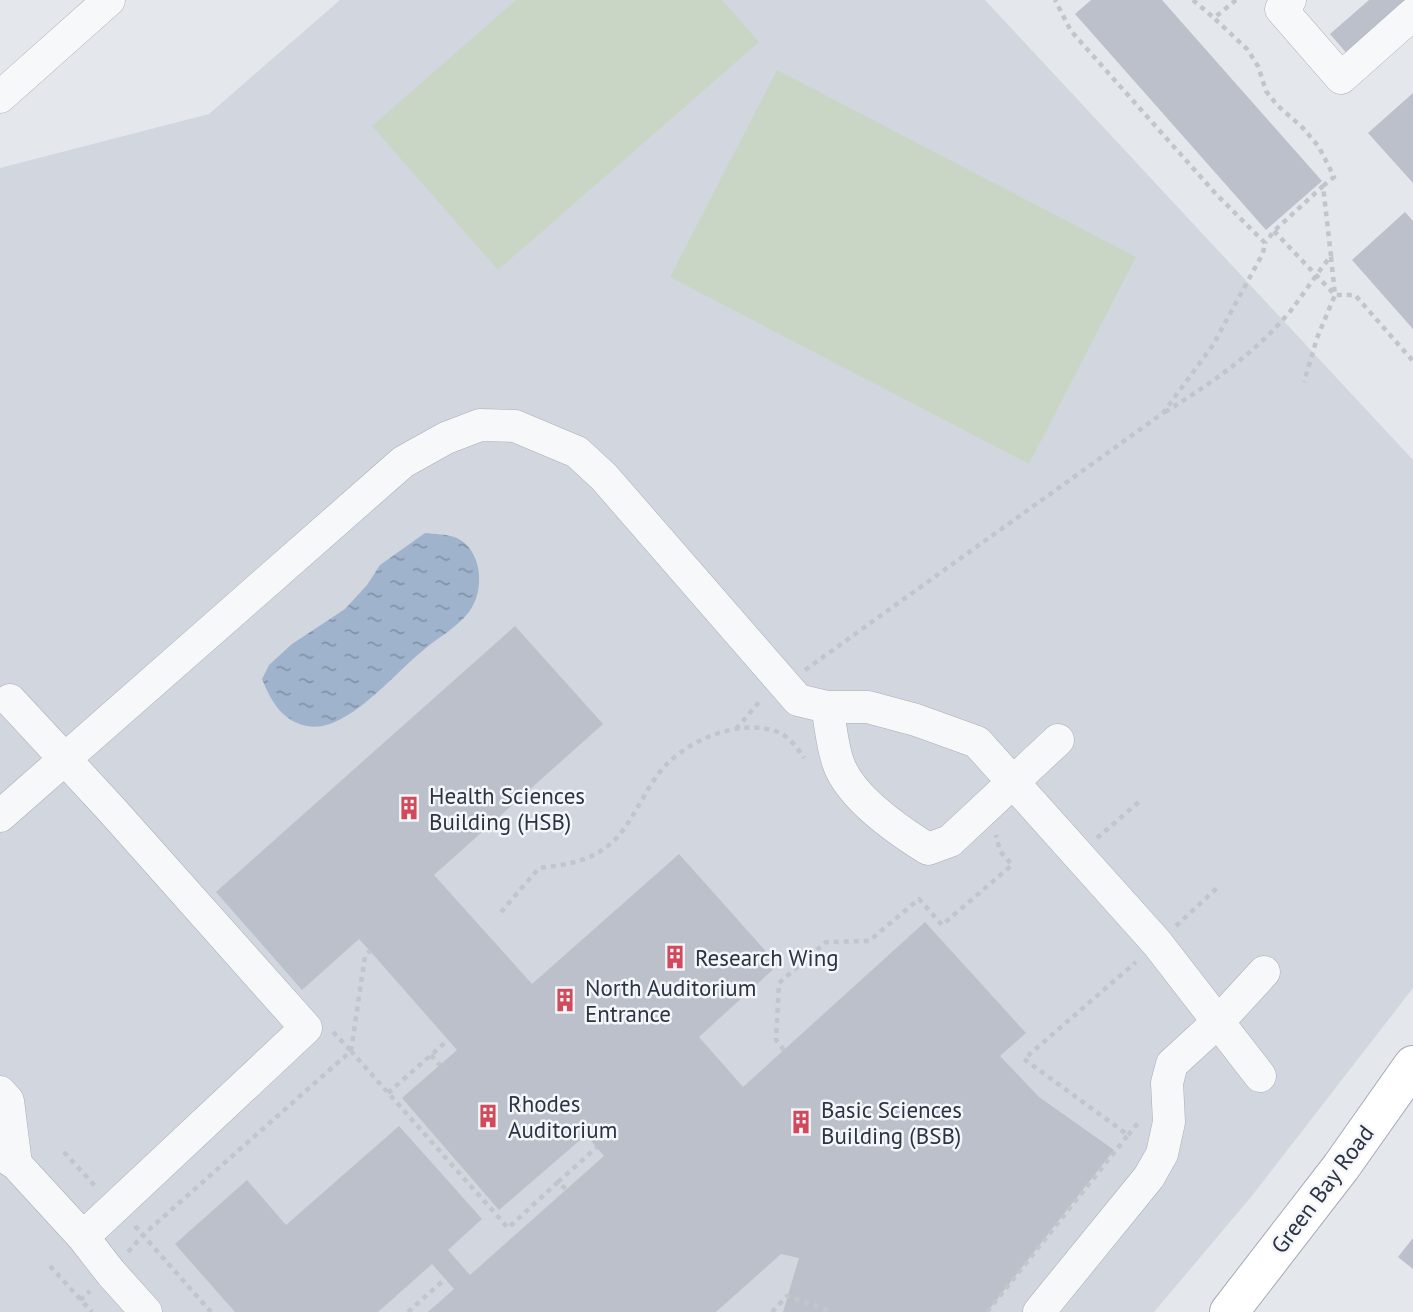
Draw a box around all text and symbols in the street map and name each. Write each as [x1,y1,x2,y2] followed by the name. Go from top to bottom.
[429,781,585,836] place label: Health Sciences Building (HSB)
[395,794,423,822] building icon: Health Sciences Building (HSB)
[661,943,689,971] building icon: Research Wing
[695,943,839,972] place label: Research Wing
[585,973,756,1028] place label: North Auditorium Entrance
[551,986,579,1014] building icon: North Auditorium Entrance
[508,1089,617,1144] place label: Rhodes Auditorium
[821,1095,962,1150] place label: Basic Sciences Building (BSB)
[474,1102,502,1130] building icon: Rhodes Auditorium
[787,1108,815,1136] building icon: Basic Sciences Building (BSB)
[1264,1119,1380,1259] street label: Green Bay Road

